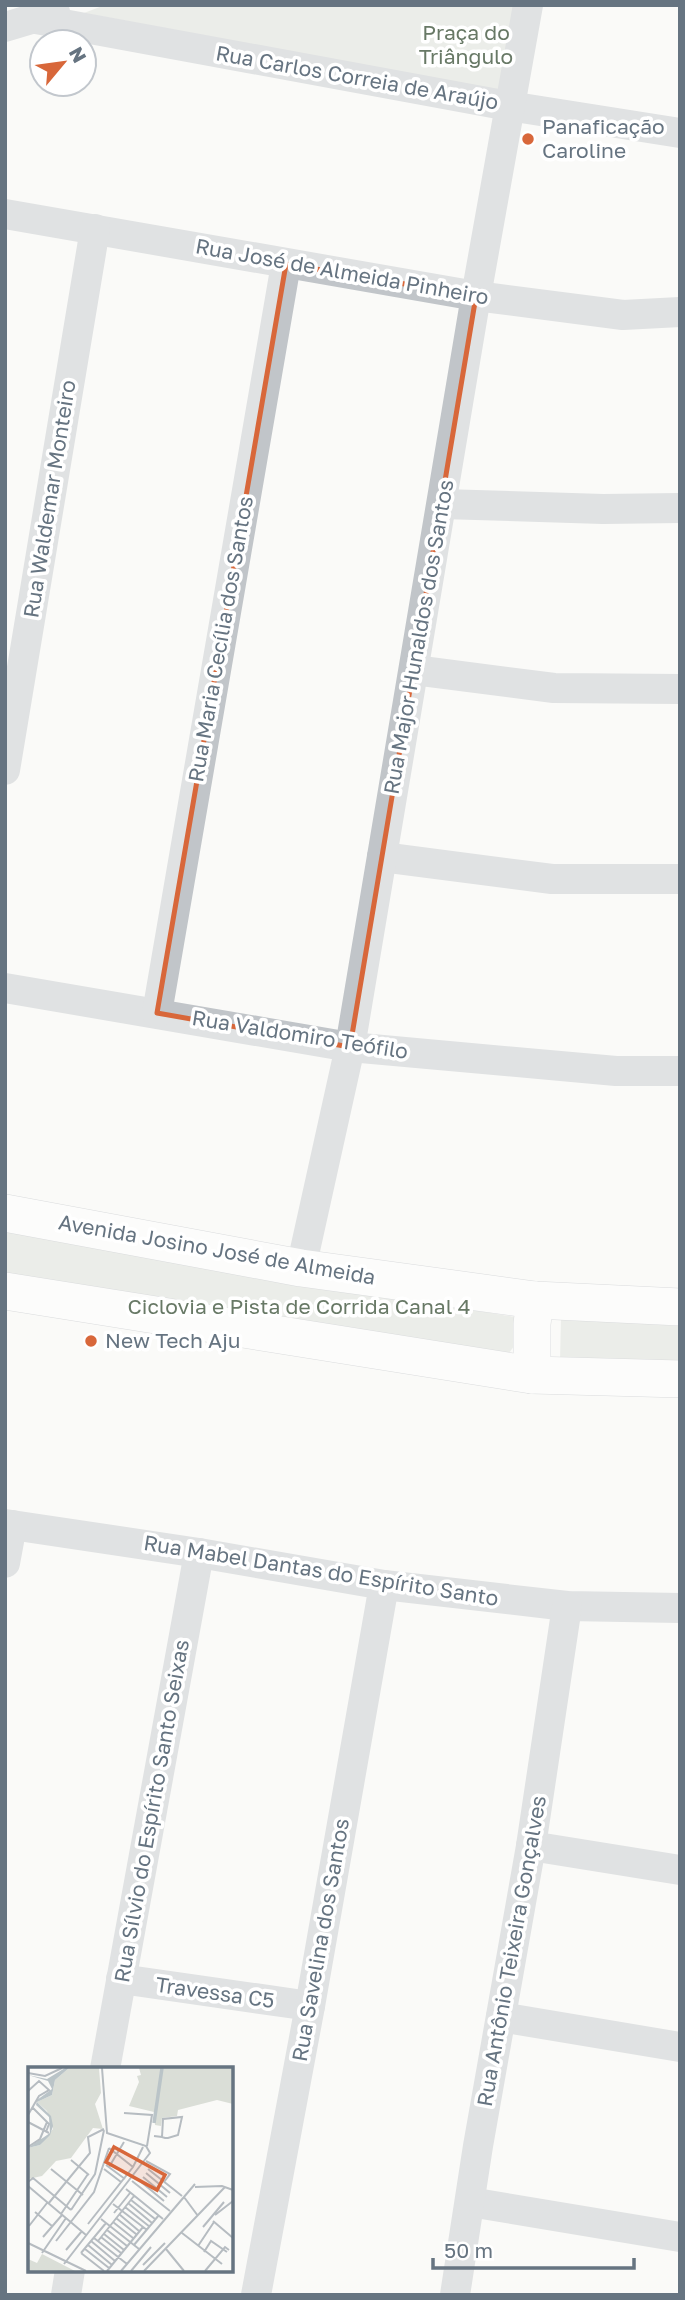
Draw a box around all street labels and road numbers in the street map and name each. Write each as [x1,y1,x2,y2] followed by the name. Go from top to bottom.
[214,39,501,115] street label: Rua Carlos Correia de Araújo
[194,232,491,310] street label: Rua José de Almeida Pinheiro
[17,378,81,620] street label: Rua Waldemar Monteiro
[378,477,459,796] street label: Rua Major Hunaldos dos Santos
[182,494,258,784] street label: Rua Maria Cecília dos Santos
[190,1004,410,1064] street label: Rua Valdomiro Teófilo
[57,1208,378,1290] street label: Avenida Josino José de Almeida
[142,1529,500,1611] street label: Rua Mabel Dantas do Espírito Santo
[108,1637,194,1984] street label: Rua Sílvio do Espírito Santo Seixas
[471,1793,551,2108] street label: Rua Antônio Teixeira Gonçalves
[286,1816,354,2063] street label: Rua Savelina dos Santos
[154,1971,276,2013] street label: Travessa C5

